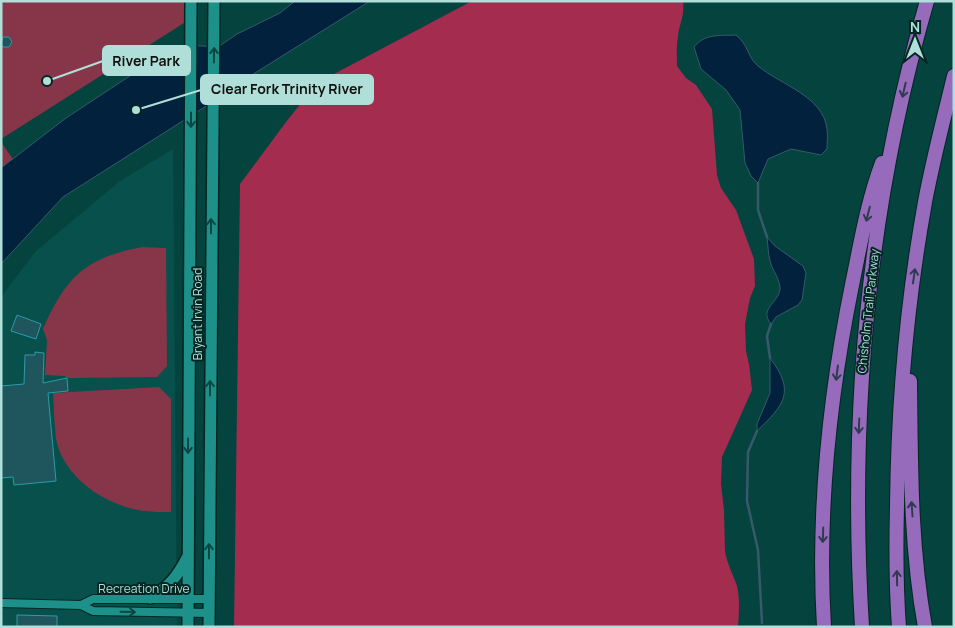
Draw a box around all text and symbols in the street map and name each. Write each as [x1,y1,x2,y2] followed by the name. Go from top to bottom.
[890,15,940,65] north arrow
[910,17,920,36] text: N
[103,46,190,75] callout: River Park
[209,47,219,64] one-way arrow
[112,51,180,70] text: River Park
[201,75,373,104] callout: Clear Fork Trinity River
[211,79,363,98] text: Clear Fork Trinity River
[899,81,908,97] one-way arrow
[186,112,196,128] one-way arrow
[862,205,872,221] one-way arrow
[206,218,216,234] one-way arrow
[853,247,883,374] street label: Chisholm Trail Parkway
[189,268,206,360] street label: Bryant Irvin Road
[909,269,919,285] one-way arrow
[832,365,842,381] one-way arrow
[205,380,215,396] one-way arrow
[855,417,864,433] one-way arrow
[183,437,193,453] one-way arrow
[907,501,916,517] one-way arrow
[818,527,827,543] one-way arrow
[204,543,214,559] one-way arrow
[892,570,902,586] one-way arrow
[98,580,190,597] street label: Recreation Drive
[120,607,136,617] one-way arrow

